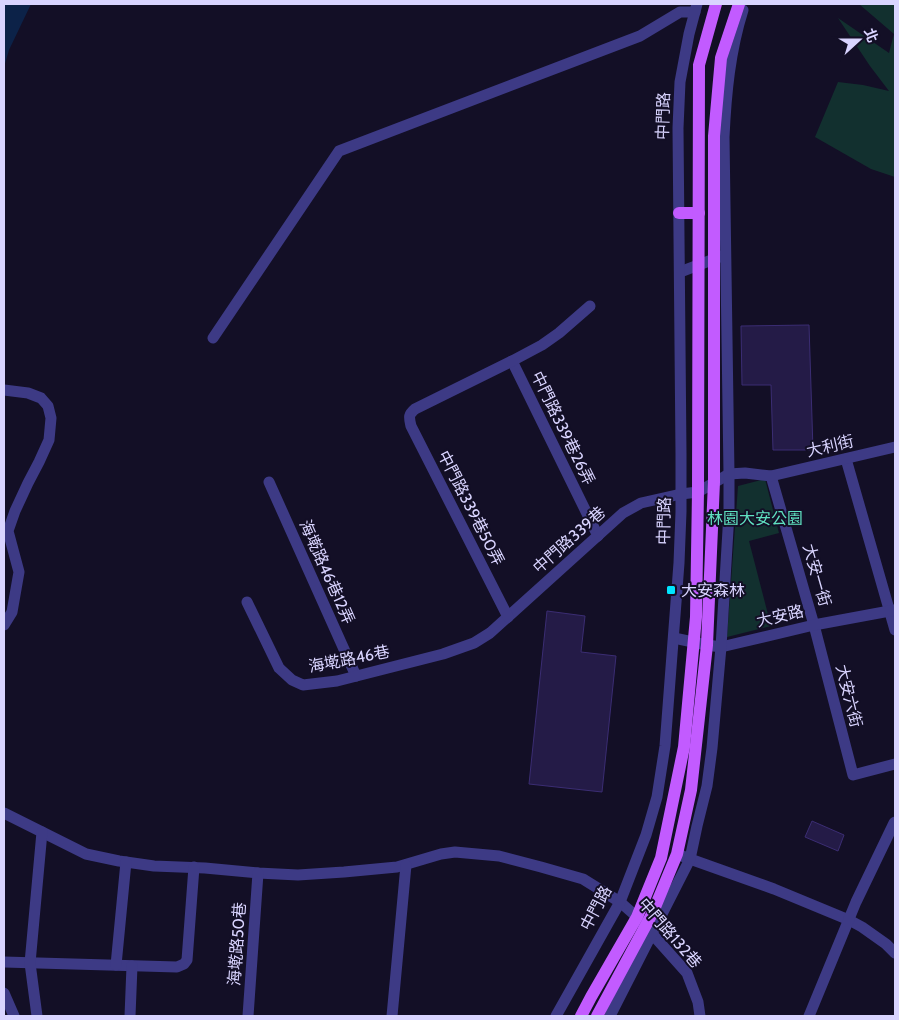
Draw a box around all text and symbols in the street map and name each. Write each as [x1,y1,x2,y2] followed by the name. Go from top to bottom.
[834,15,884,65] north arrow
[860,26,882,45] text: 北
[653,92,673,140] street label: 中門路
[527,368,599,488] street label: 中門路339巷26弄
[804,431,856,461] street label: 大利街
[434,447,508,569] street label: 中門路339巷50弄
[654,497,674,545] street label: 中門路
[529,503,609,577] street label: 中門路339巷
[707,509,803,528] park label: 林園大安公園
[296,517,358,627] street label: 海墘路46巷12弄
[799,542,835,608] street label: 大安一街
[681,581,745,600] place label: 大安森林
[665,584,677,596] marker: 大安森林
[754,601,806,631] street label: 大安路
[307,642,391,676] street label: 海墘路46巷
[832,663,866,729] street label: 大安六街
[576,882,616,934] street label: 中門路
[635,894,705,972] street label: 中門路132巷
[225,902,249,986] street label: 海墘路50巷

